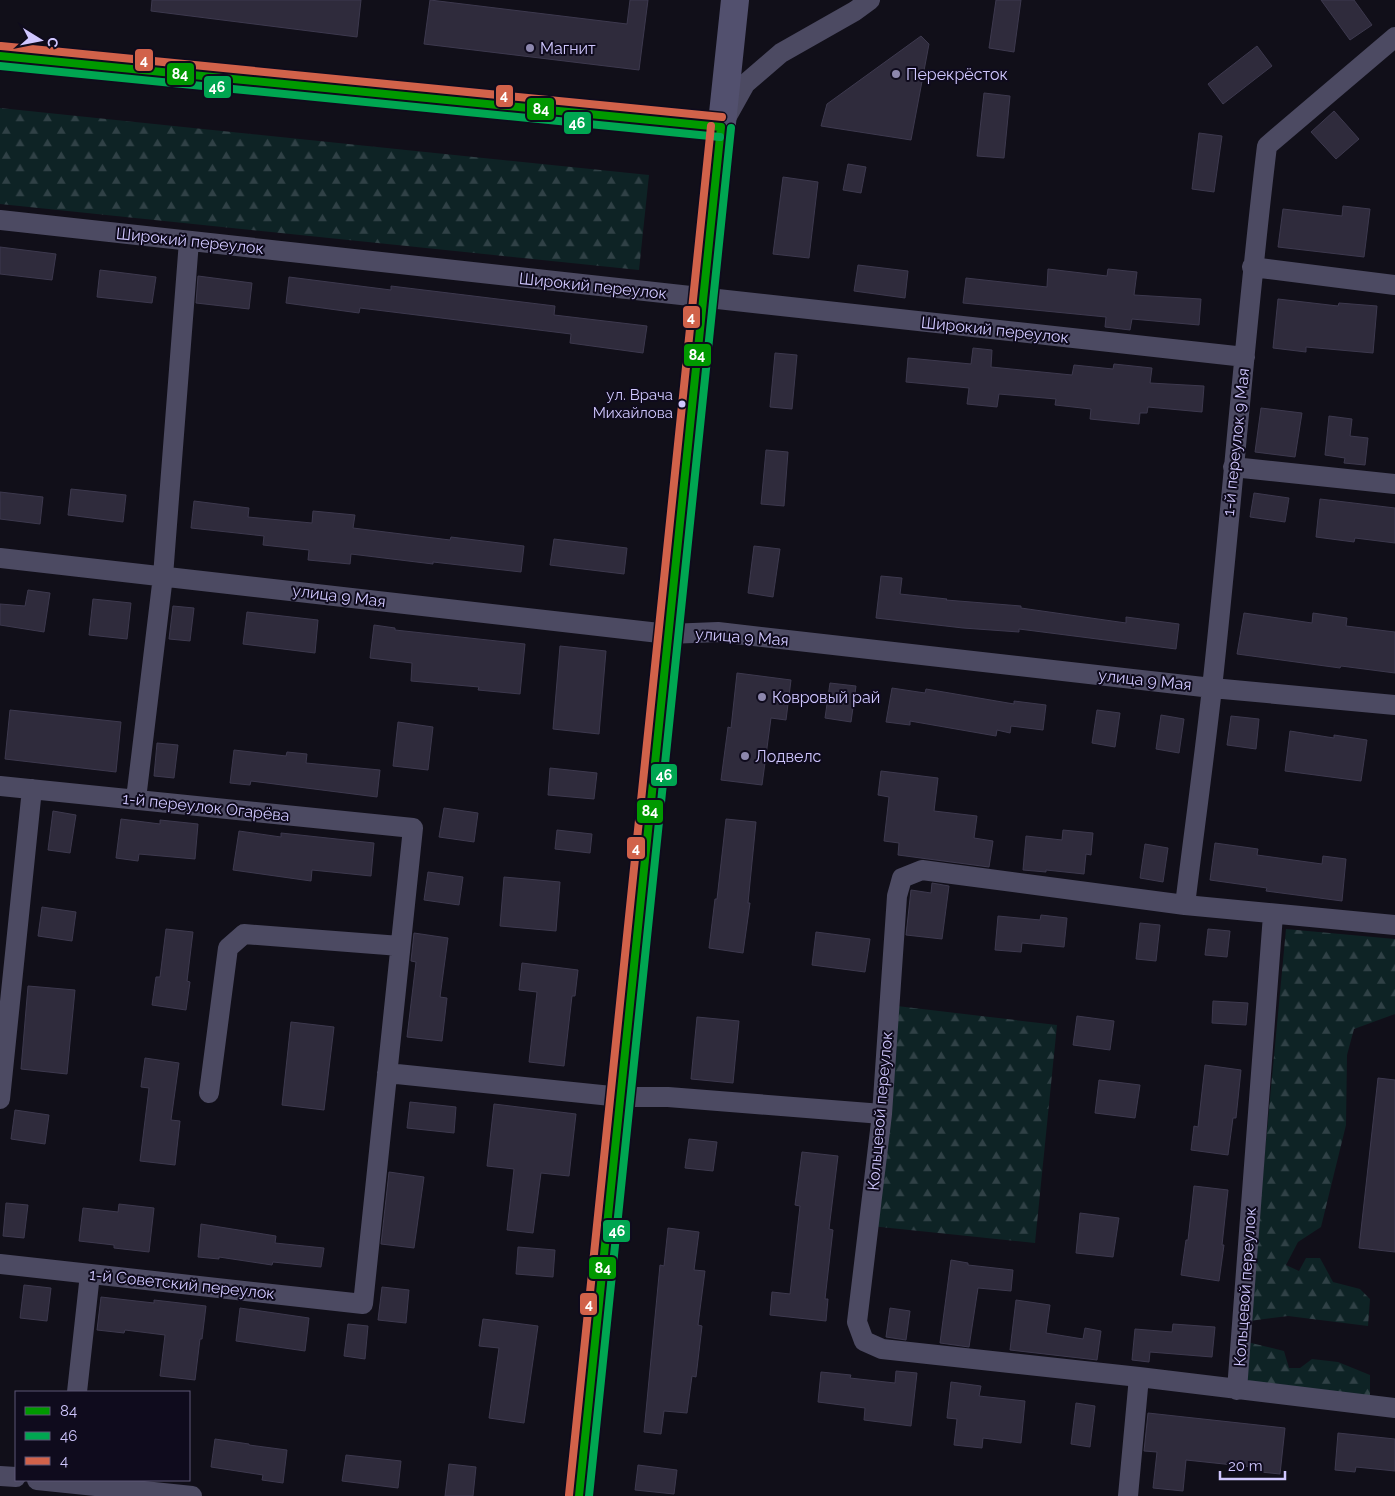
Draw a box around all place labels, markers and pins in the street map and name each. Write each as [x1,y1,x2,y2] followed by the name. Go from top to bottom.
[540,39,596,58] place label: Магнит
[524,42,536,54] marker: Магнит
[906,65,1008,84] place label: Перекрёсток
[890,68,902,80] marker: Перекрёсток
[593,386,673,422] place label: ул. Врача Михайлова
[677,399,687,409] marker: ул. Врача Михайлова
[772,688,880,707] place label: Ковровый рай
[756,691,768,703] marker: Ковровый рай
[755,747,821,766] place label: Лодвелс
[739,750,751,762] marker: Лодвелс

